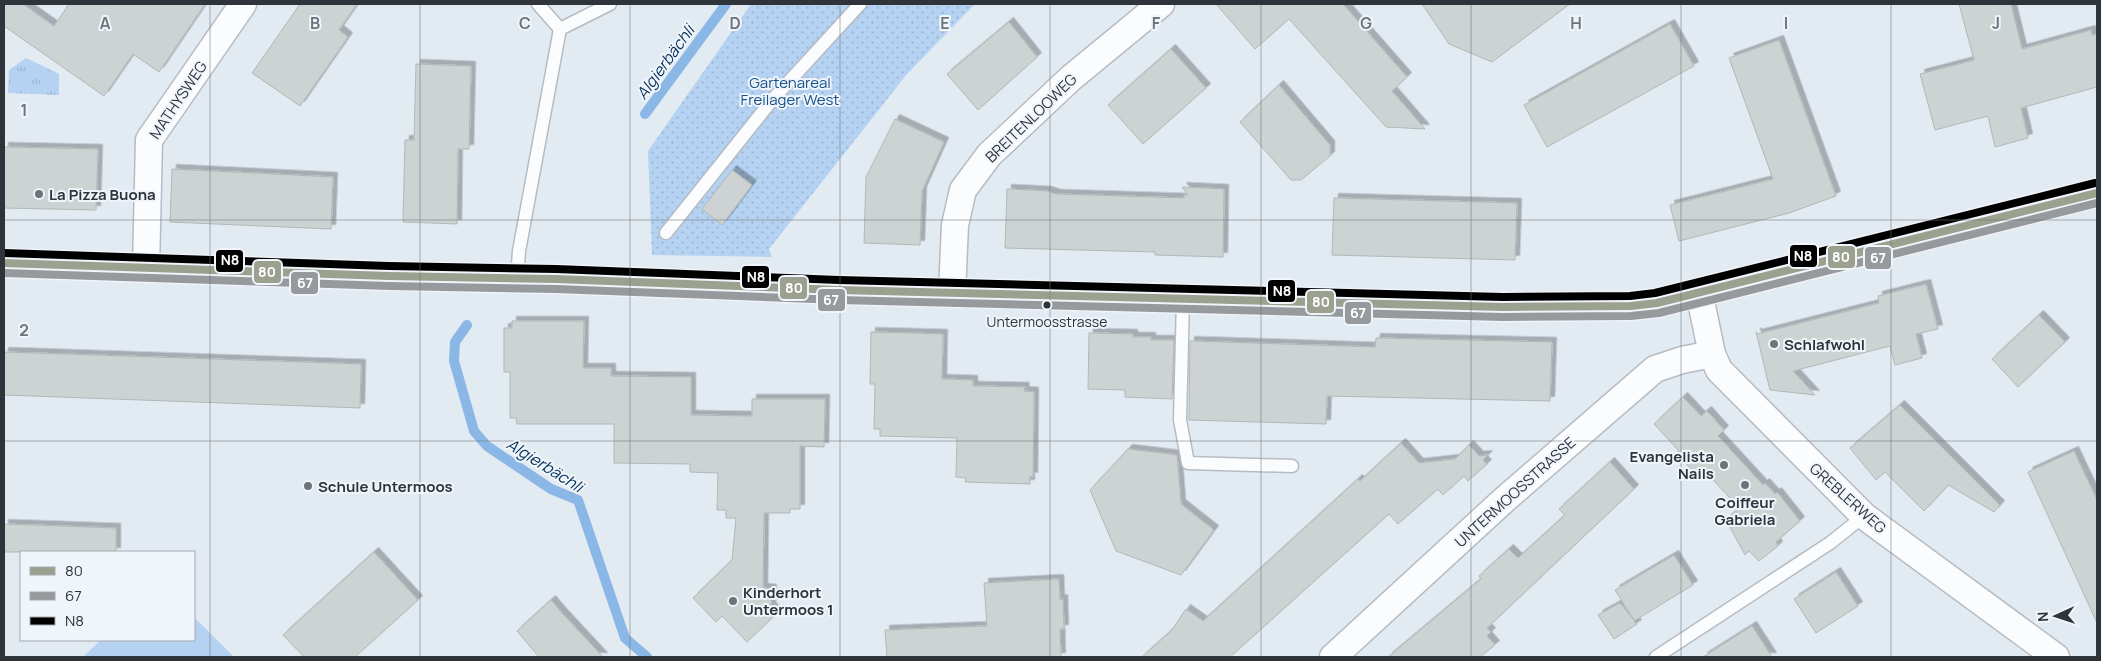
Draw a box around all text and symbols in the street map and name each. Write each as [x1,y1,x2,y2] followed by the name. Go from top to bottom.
[100,12,111,34] text: A
[310,12,320,34] text: B
[519,12,531,34] text: C
[729,12,741,34] text: D
[940,12,950,34] text: E
[1152,12,1161,34] text: F
[1360,12,1372,34] text: G
[1570,12,1582,34] text: H
[1784,12,1788,34] text: I
[1992,12,2000,34] text: J
[631,19,701,103] water label: Algierbächli
[144,56,212,143] street label: MATHYSWEG
[981,69,1082,167] street label: BREITENLOOWEG
[741,72,839,110] park label: Gartenareal Freilager West
[20,99,28,121] text: 1
[49,184,156,205] place label: La Pizza Buona
[33,188,45,200] marker: La Pizza Buona
[1789,244,1818,268] line badge: N8
[1827,245,1856,269] line badge: 80
[1794,246,1812,265] text: N8
[1864,246,1892,270] line badge: 67
[1832,247,1850,266] text: 80
[1870,248,1886,267] text: 67
[215,249,244,273] line badge: N8
[221,250,239,269] text: N8
[253,260,282,284] line badge: 80
[258,262,276,281] text: 80
[741,265,770,289] line badge: N8
[747,267,765,286] text: N8
[290,271,319,295] line badge: 67
[297,273,313,292] text: 67
[779,276,808,300] line badge: 80
[785,278,803,297] text: 80
[1267,279,1296,303] line badge: N8
[1273,281,1291,300] text: N8
[817,288,846,312] line badge: 67
[823,290,839,309] text: 67
[1306,290,1335,314] line badge: 80
[1312,292,1330,311] text: 80
[1042,300,1052,310] marker: Untermoosstrasse
[1344,301,1372,325] line badge: 67
[1350,303,1366,322] text: 67
[987,312,1107,331] place label: Untermoosstrasse
[19,319,29,341] text: 2
[1784,334,1865,355] place label: Schlafwohl
[1768,338,1780,350] marker: Schlafwohl
[1450,432,1580,552] street label: UNTERMOOSSTRASSE
[503,433,589,498] water label: Algierbächli
[1629,446,1714,484] place label: Evangelista Nails
[1805,458,1891,538] street label: GREBLERWEG
[1718,459,1730,471] marker: Evangelista Nails
[318,476,453,497] place label: Schule Untermoos
[1739,479,1751,491] marker: Coiffeur Gabriela
[302,480,314,492] marker: Schule Untermoos
[1715,492,1775,530] place label: Coiffeur Gabriela
[20,551,195,641] legend
[65,560,83,581] text: 80
[743,582,834,620] place label: Kinderhort Untermoos 1
[65,585,82,606] text: 67
[2031,591,2081,641] north arrow
[727,595,739,607] marker: Kinderhort Untermoos 1
[65,610,84,631] text: N8
[2033,611,2052,622] text: N

